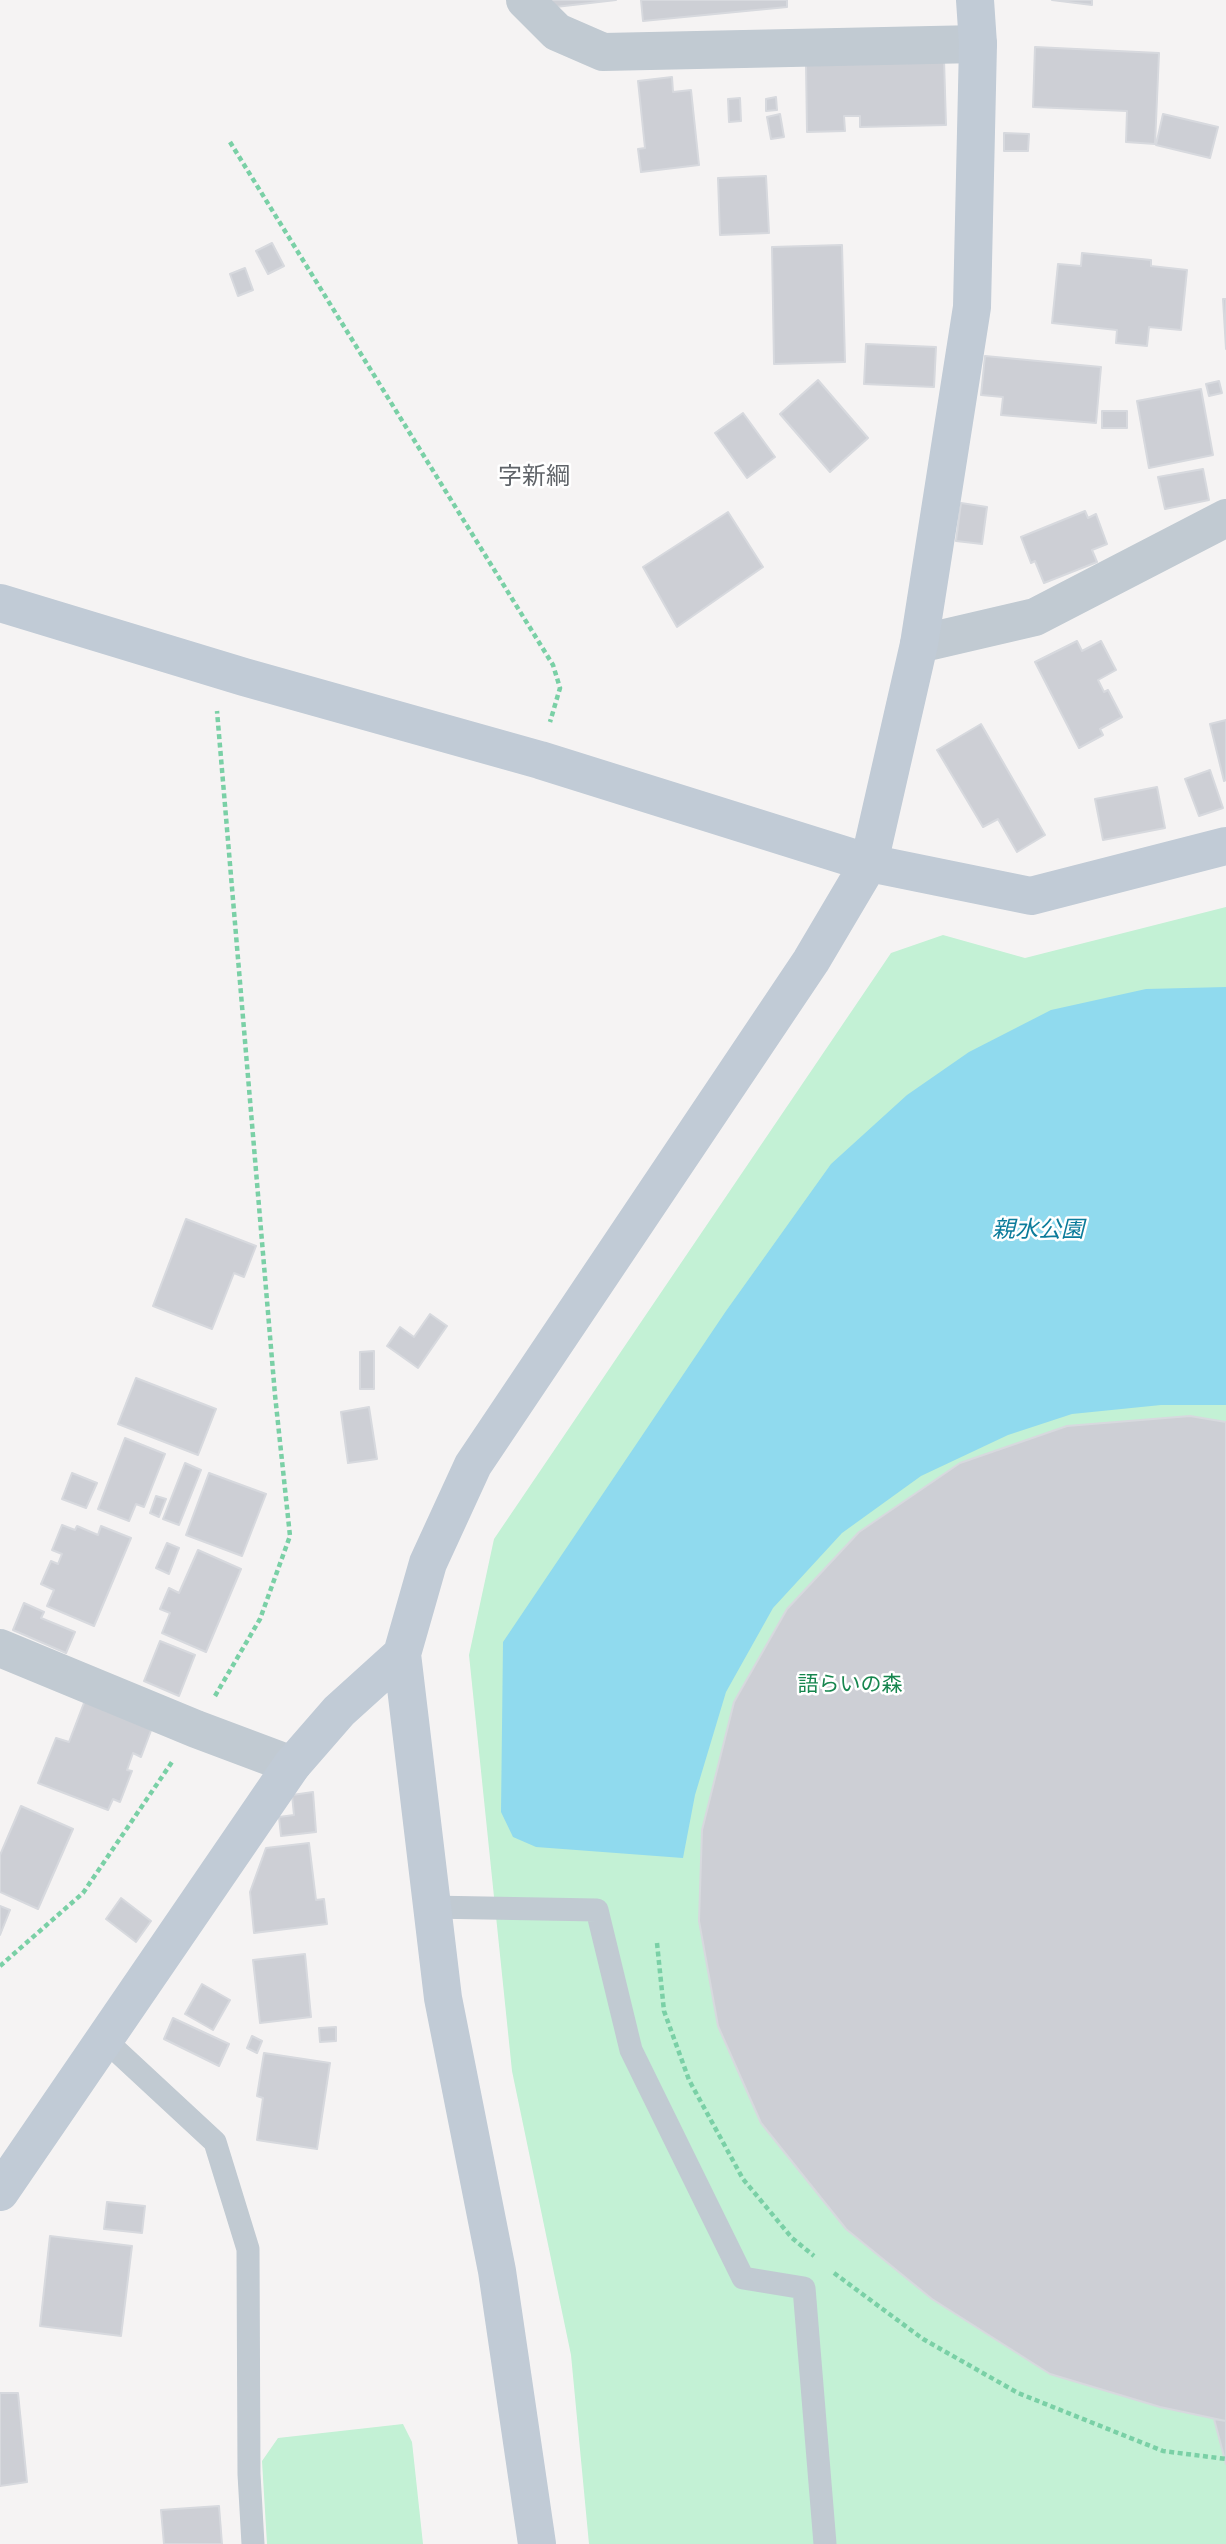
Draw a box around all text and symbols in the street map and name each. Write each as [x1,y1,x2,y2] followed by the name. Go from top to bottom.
[498,463,570,491] district label: 字新綱
[992,1217,1084,1245] water label: 親水公園
[798,1672,902,1698] park label: 語らいの森

